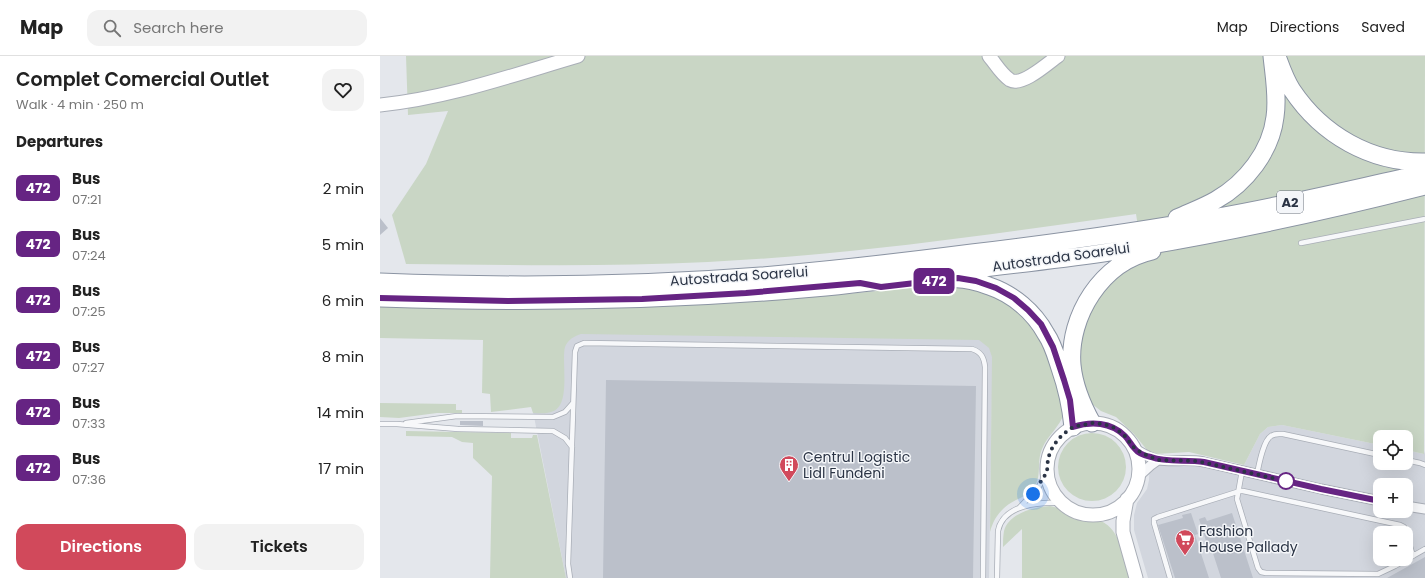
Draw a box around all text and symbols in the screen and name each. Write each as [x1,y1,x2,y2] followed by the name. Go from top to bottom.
[87,10,367,46] search box
[20,14,63,41] text: Map
[101,17,123,39] icon: search
[133,17,224,38] text: Search here
[1217,17,1248,37] text: Map
[1270,17,1339,37] text: Directions
[1361,17,1405,37] text: Saved
[16,66,269,93] text: Complet Comercial Outlet
[322,69,364,111] button: heart
[16,95,144,114] text: Walk · 4 min · 250 m
[16,131,103,152] text: Departures
[72,168,100,189] text: Bus
[26,178,50,198] text: 472
[323,178,364,199] text: 2 min
[72,190,102,209] text: 07:21
[1277,191,1303,213] road number: A2
[72,224,100,245] text: Bus
[26,234,50,254] text: 472
[322,234,364,255] text: 5 min
[991,237,1131,277] street label: Autostrada Soarelui
[72,246,106,265] text: 07:24
[669,261,809,291] street label: Autostrada Soarelui
[911,268,957,294] line badge: 472
[922,271,946,291] text: 472
[72,280,100,301] text: Bus
[26,290,50,310] text: 472
[322,290,364,311] text: 6 min
[72,302,106,321] text: 07:25
[72,336,100,357] text: Bus
[26,346,50,366] text: 472
[322,346,364,367] text: 8 min
[72,358,105,377] text: 07:27
[72,392,100,413] text: Bus
[26,402,50,422] text: 472
[317,402,364,423] text: 14 min
[72,414,105,433] text: 07:33
[1373,430,1413,566] map controls
[1373,430,1413,470] button: locate
[803,447,910,483] place label: Centrul Logistic Lidl Fundeni
[72,448,100,469] text: Bus
[778,454,800,482] building icon: Centrul Logistic Lidl Fundeni
[26,458,50,478] text: 472
[318,458,364,479] text: 17 min
[72,470,106,489] text: 07:36
[1277,472,1295,490] unlabelled marker
[1373,478,1413,518] button: +
[1023,484,1043,504] your location
[1199,521,1298,557] place label: Fashion House Pallady
[16,524,186,570] button: Directions
[194,524,364,570] button: Tickets
[1373,526,1413,566] button: −
[1174,528,1196,556] supermarket icon: Fashion House Pallady

